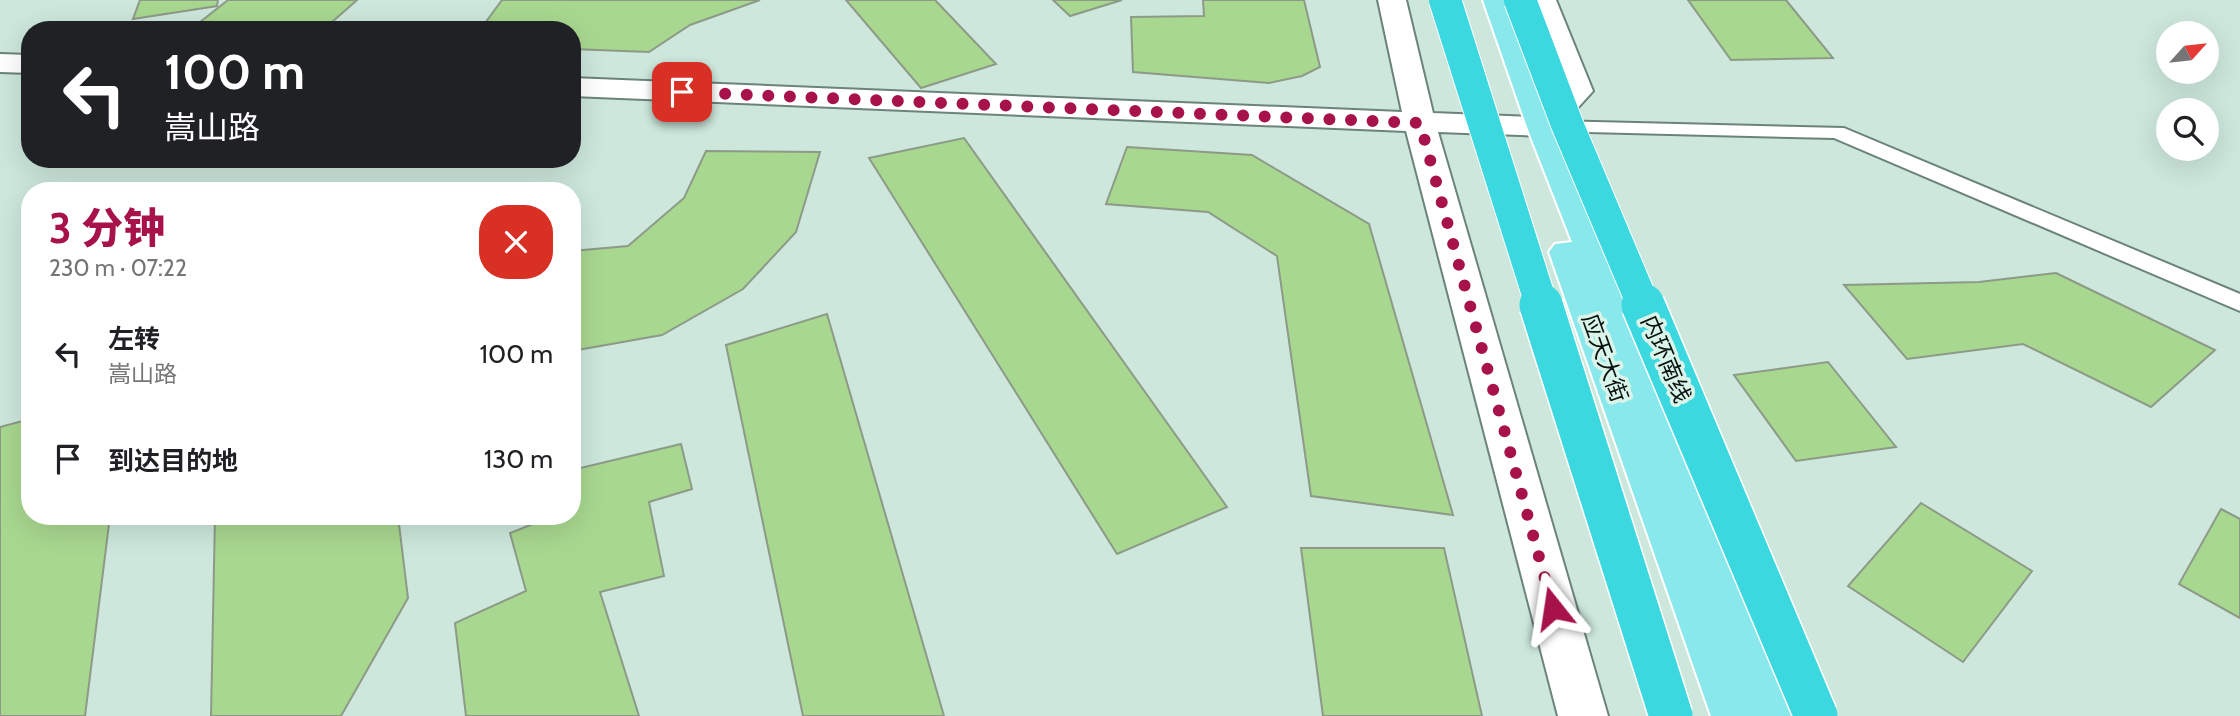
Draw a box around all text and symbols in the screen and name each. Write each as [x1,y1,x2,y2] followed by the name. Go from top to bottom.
[2156,21,2219,84] north arrow
[2156,21,2219,161] map controls
[164,42,305,101] text: 100 m
[49,49,140,140] icon: left
[652,62,712,122] pin
[663,73,701,111] icon: arrive
[2156,98,2219,161] button: search
[164,108,260,147] text: 嵩山路
[49,202,165,254] text: 3 分钟
[479,205,553,279] button: close
[49,254,187,282] text: 230 m · 07:22
[1576,310,1634,406] street label: 应天大街
[1635,311,1697,407] street label: 内环南线
[108,323,160,355] text: 左转
[49,335,87,373] icon: left
[480,338,553,370] text: 100 m
[108,360,177,388] text: 嵩山路
[49,440,87,478] icon: arrive
[484,443,553,475] text: 130 m
[108,445,238,477] text: 到达目的地
[1516,571,1590,645] position arrow

